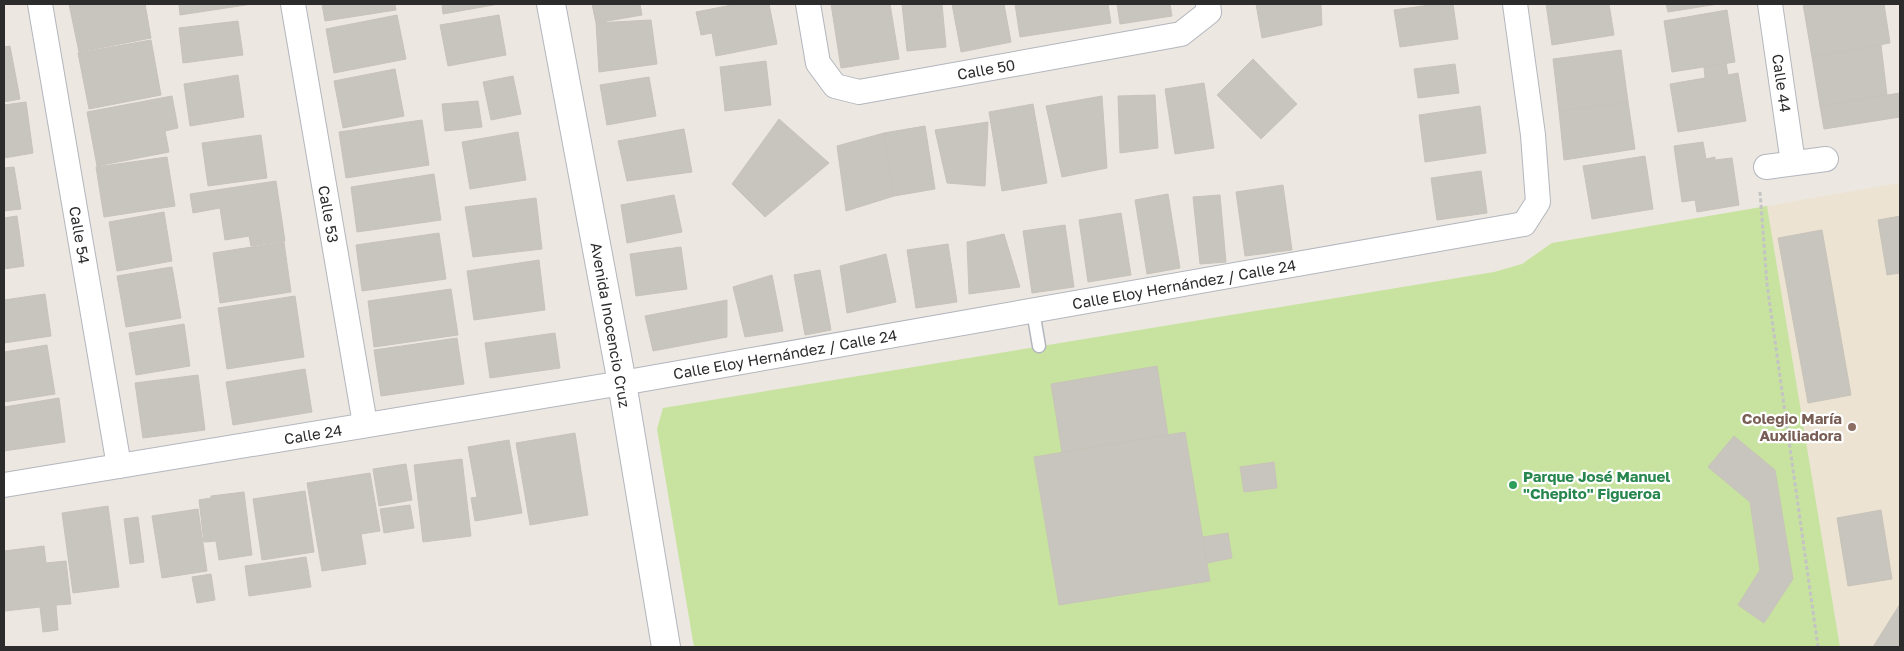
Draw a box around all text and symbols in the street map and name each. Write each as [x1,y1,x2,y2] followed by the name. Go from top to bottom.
[1769,53,1795,113] street label: Calle 44
[956,55,1016,83] street label: Calle 50
[315,184,343,244] street label: Calle 53
[66,205,94,265] street label: Calle 54
[588,241,634,409] street label: Avenida Inocencio Cruz
[1071,255,1297,313] street label: Calle Eloy Hernández / Calle 24
[672,325,898,383] street label: Calle Eloy Hernández / Calle 24
[1742,409,1842,444] place label: Colegio María Auxiliadora
[283,421,343,447] street label: Calle 24
[1846,421,1858,433] marker: Colegio María Auxiliadora
[1523,467,1670,502] place label: Parque José Manuel "Chepito" Figueroa
[1507,479,1519,491] marker: Parque José Manuel "Chepito" Figueroa

